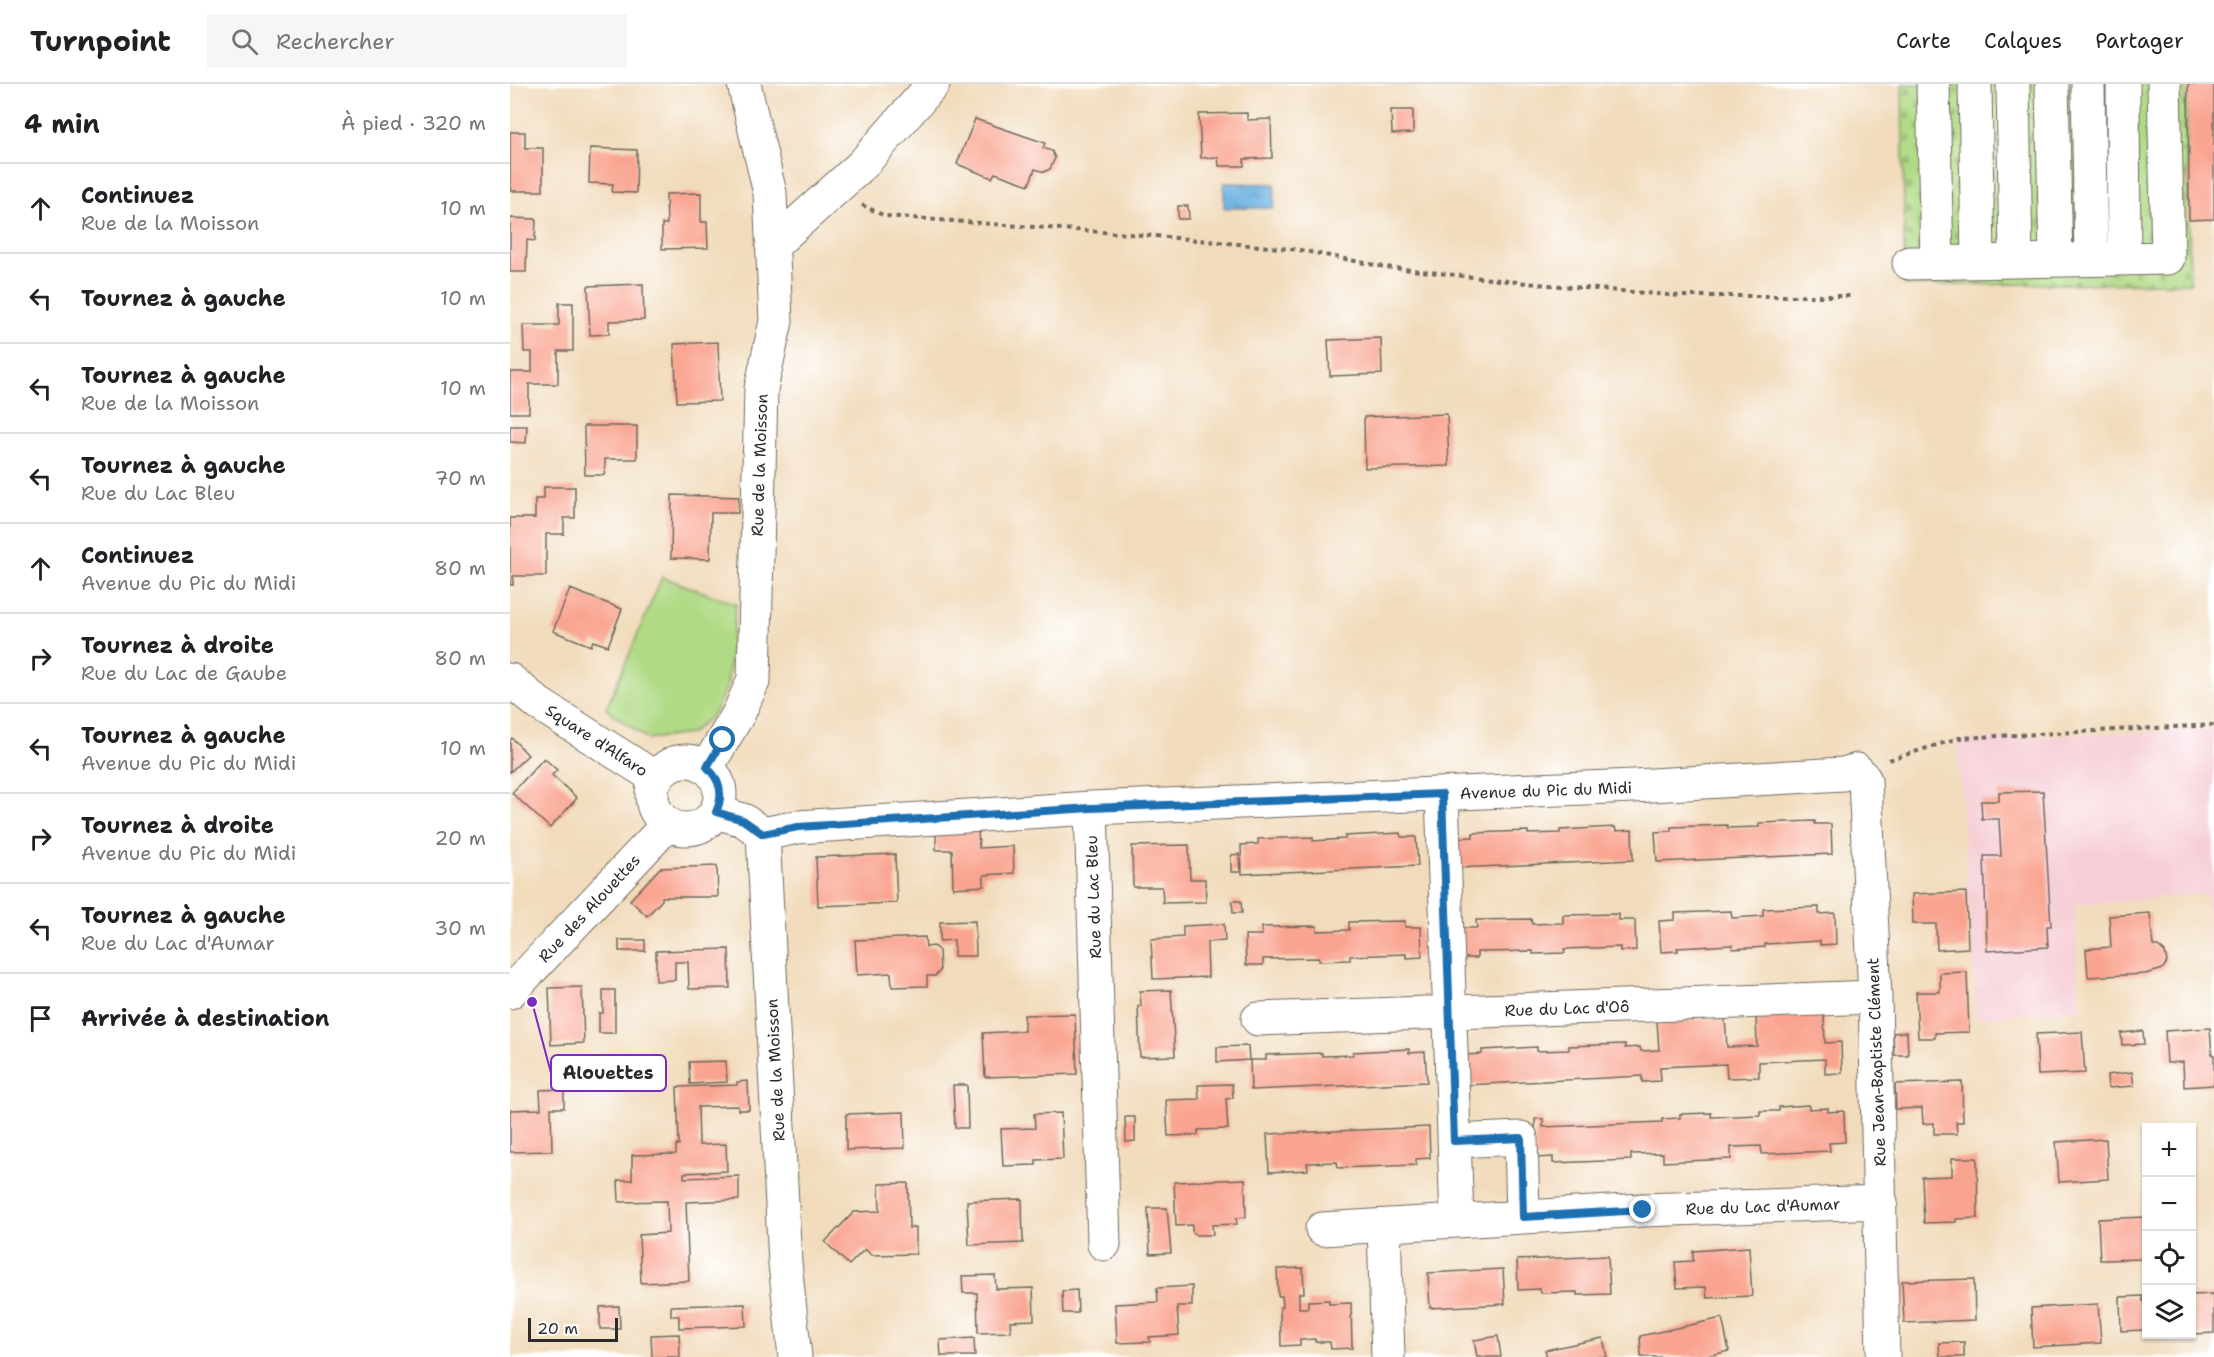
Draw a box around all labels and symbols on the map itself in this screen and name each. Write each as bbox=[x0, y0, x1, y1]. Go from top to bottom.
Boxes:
street label: Rue de la Moisson bbox=[747, 393, 772, 537]
street label: Square d'Alfaro bbox=[542, 700, 652, 781]
route start bbox=[709, 726, 735, 752]
street label: Avenue du Pic du Midi bbox=[1460, 777, 1632, 804]
street label: Rue du Lac Bleu bbox=[1081, 835, 1106, 959]
street label: Rue des Alouettes bbox=[534, 850, 645, 967]
street label: Rue Jean-Baptiste Clément bbox=[1862, 957, 1891, 1167]
street label: Rue du Lac d'Oô bbox=[1504, 996, 1630, 1021]
street label: Rue de la Moisson bbox=[761, 998, 790, 1142]
callout: Alouettes bbox=[551, 1055, 666, 1091]
text: Alouettes bbox=[563, 1061, 653, 1085]
street label: Rue du Lac d'Aumar bbox=[1685, 1193, 1841, 1220]
route end bbox=[1629, 1196, 1655, 1222]
scale bar bbox=[528, 1315, 618, 1342]

